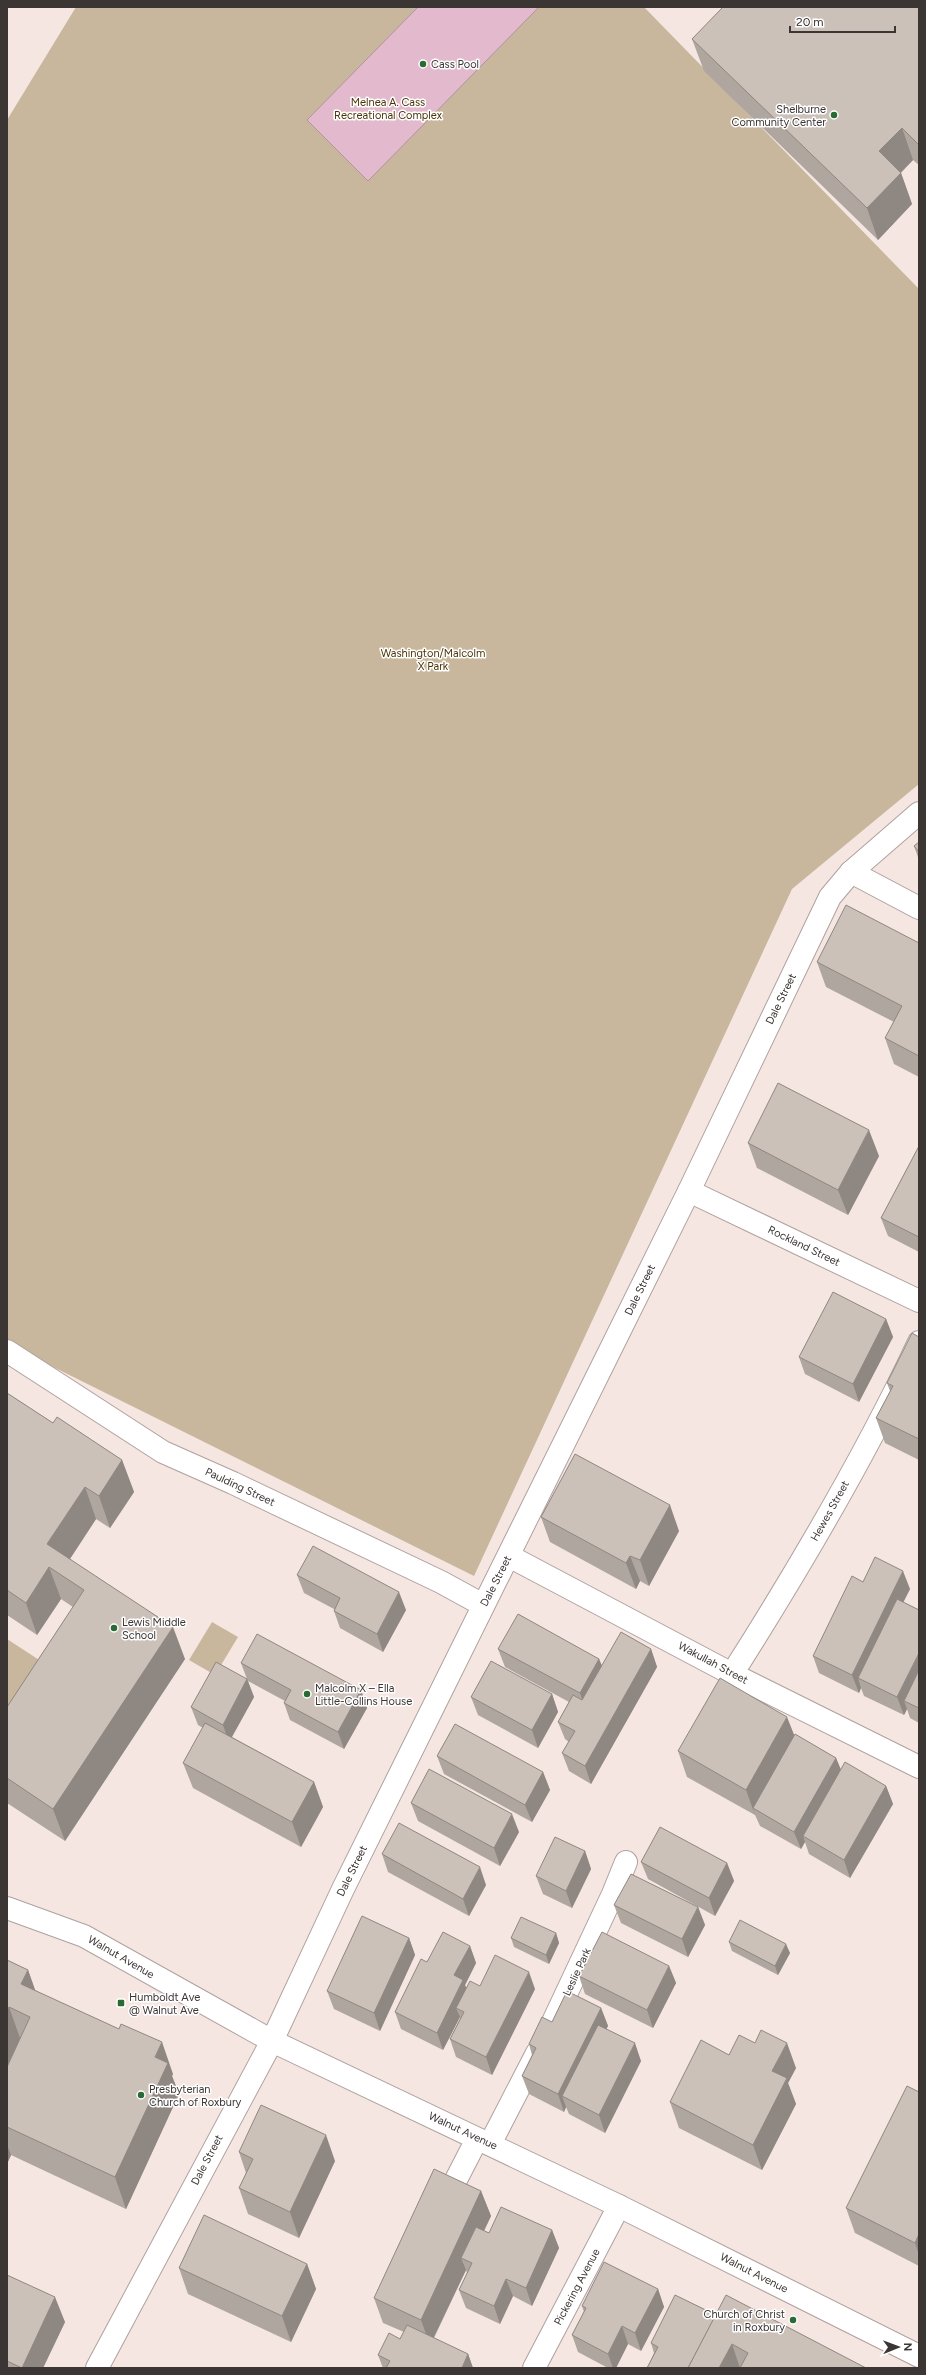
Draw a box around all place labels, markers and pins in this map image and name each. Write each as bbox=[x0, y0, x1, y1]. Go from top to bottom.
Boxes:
place label: Cass Pool bbox=[431, 58, 479, 71]
marker: Cass Pool bbox=[418, 59, 428, 69]
place label: Shelburne Community Center bbox=[732, 103, 826, 129]
marker: Shelburne Community Center bbox=[829, 110, 839, 120]
place label: Lewis Middle School bbox=[122, 1616, 186, 1642]
marker: Lewis Middle School bbox=[109, 1623, 119, 1633]
place label: Malcolm X – Ella Little-Collins House bbox=[315, 1682, 412, 1708]
marker: Malcolm X – Ella Little-Collins House bbox=[302, 1689, 312, 1699]
place label: Humboldt Ave @ Walnut Ave bbox=[129, 1991, 200, 2017]
marker: Humboldt Ave @ Walnut Ave bbox=[116, 1998, 126, 2008]
place label: Presbyterian Church of Roxbury bbox=[149, 2083, 242, 2109]
marker: Presbyterian Church of Roxbury bbox=[136, 2090, 146, 2100]
place label: Church of Christ in Roxbury bbox=[703, 2308, 785, 2334]
marker: Church of Christ in Roxbury bbox=[788, 2315, 798, 2325]

